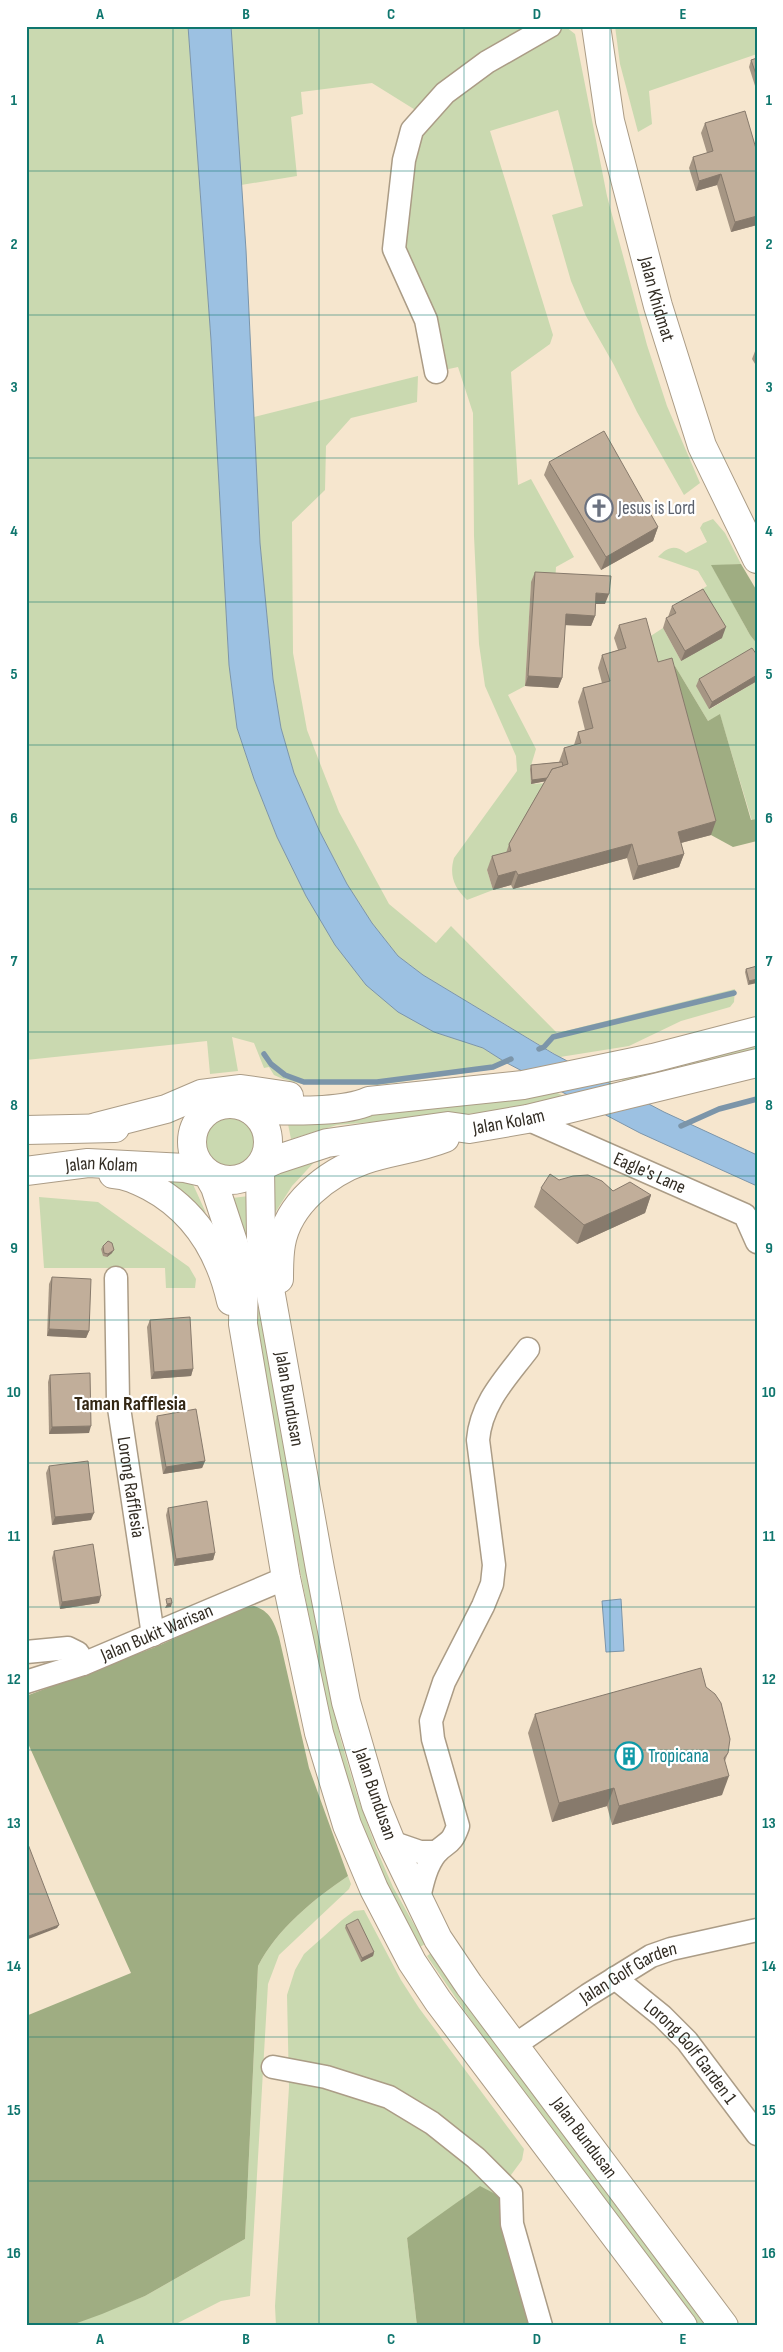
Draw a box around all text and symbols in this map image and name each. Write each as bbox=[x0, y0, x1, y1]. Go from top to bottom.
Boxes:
text: A bbox=[95, 5, 104, 24]
text: B bbox=[242, 5, 250, 24]
text: C bbox=[387, 5, 395, 24]
text: D bbox=[533, 5, 541, 24]
text: E bbox=[680, 5, 687, 24]
text: 1 bbox=[11, 91, 18, 110]
text: 1 bbox=[766, 91, 773, 110]
text: 2 bbox=[10, 235, 18, 254]
text: 2 bbox=[765, 235, 773, 254]
street label: Jalan Khidmat bbox=[634, 253, 680, 344]
text: 3 bbox=[10, 378, 18, 397]
text: 3 bbox=[765, 378, 773, 397]
church icon: Jesus is Lord bbox=[584, 493, 614, 523]
place label: Jesus is Lord bbox=[617, 497, 695, 520]
text: 4 bbox=[10, 522, 18, 541]
text: 4 bbox=[765, 522, 773, 541]
text: 5 bbox=[10, 665, 18, 684]
text: 5 bbox=[765, 665, 773, 684]
text: 6 bbox=[10, 809, 18, 828]
text: 6 bbox=[765, 809, 773, 828]
text: 7 bbox=[11, 952, 18, 971]
text: 7 bbox=[766, 952, 773, 971]
text: 8 bbox=[10, 1096, 18, 1115]
text: 8 bbox=[765, 1096, 773, 1115]
street label: Jalan Kolam bbox=[470, 1104, 547, 1140]
street label: Eagle's Lane bbox=[610, 1147, 689, 1199]
street label: Jalan Kolam bbox=[63, 1151, 138, 1177]
text: 9 bbox=[10, 1239, 18, 1258]
text: 9 bbox=[765, 1239, 773, 1258]
street label: Jalan Bundusan bbox=[269, 1349, 309, 1448]
text: 10 bbox=[7, 1383, 21, 1402]
text: 10 bbox=[762, 1383, 776, 1402]
district label: Taman Rafflesia bbox=[74, 1392, 186, 1416]
street label: Lorong Rafflesia bbox=[112, 1435, 150, 1539]
text: 11 bbox=[8, 1527, 21, 1546]
text: 11 bbox=[763, 1527, 776, 1546]
street label: Jalan Bukit Warisan bbox=[96, 1599, 216, 1667]
text: 12 bbox=[7, 1670, 21, 1689]
text: 12 bbox=[762, 1670, 776, 1689]
building icon: Tropicana bbox=[614, 1741, 644, 1771]
street label: Jalan Bundusan bbox=[348, 1744, 401, 1843]
place label: Tropicana bbox=[648, 1745, 709, 1768]
text: 13 bbox=[7, 1814, 21, 1833]
text: 13 bbox=[762, 1814, 776, 1833]
street label: Jalan Golf Garden bbox=[574, 1937, 679, 2009]
text: 14 bbox=[7, 1957, 21, 1976]
text: 14 bbox=[762, 1957, 776, 1976]
street label: Lorong Golf Garden 1 bbox=[639, 1994, 742, 2109]
street label: Jalan Bundusan bbox=[545, 2092, 622, 2183]
text: 15 bbox=[7, 2101, 21, 2120]
text: 15 bbox=[762, 2101, 776, 2120]
text: 16 bbox=[7, 2244, 21, 2263]
text: 16 bbox=[762, 2244, 776, 2263]
text: A bbox=[95, 2330, 104, 2349]
text: B bbox=[242, 2330, 250, 2349]
text: C bbox=[387, 2330, 395, 2349]
text: D bbox=[533, 2330, 541, 2349]
text: E bbox=[680, 2330, 687, 2349]

